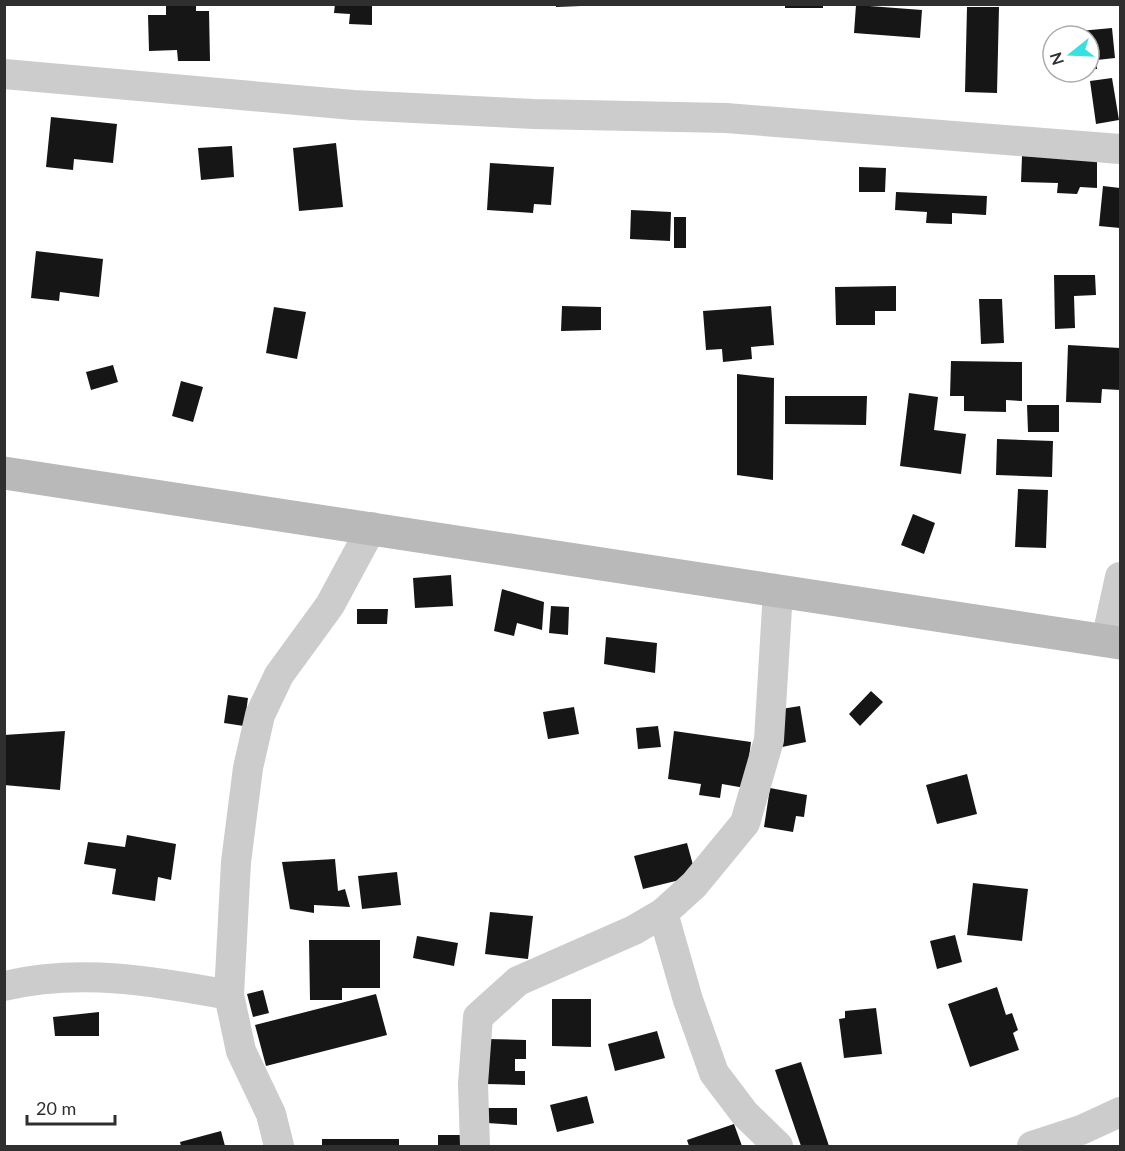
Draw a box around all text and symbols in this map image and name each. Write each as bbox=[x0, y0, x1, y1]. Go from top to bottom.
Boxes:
north arrow bbox=[1041, 24, 1101, 84]
text: N bbox=[1045, 50, 1067, 68]
scale bar bbox=[27, 1088, 116, 1126]
text: 20 m bbox=[36, 1097, 76, 1119]

